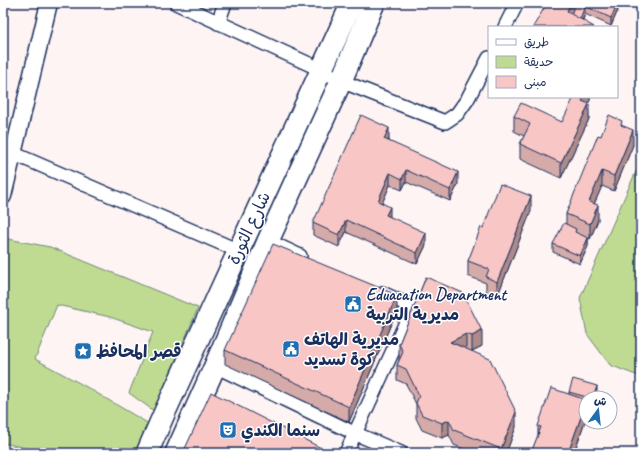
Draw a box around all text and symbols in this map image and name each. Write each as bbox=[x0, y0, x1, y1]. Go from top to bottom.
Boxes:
legend bbox=[488, 26, 618, 98]
text: طريق bbox=[524, 34, 549, 50]
text: حديقة bbox=[524, 54, 553, 70]
text: مبنى bbox=[524, 74, 547, 90]
street label: شارع الثورة bbox=[223, 188, 276, 268]
place label: Eduacation Department مديرية التربية bbox=[366, 284, 509, 325]
public building icon: Eduacation Department مديرية التربية bbox=[343, 294, 363, 314]
place label: مديرية الهاتف كوة تسديد bbox=[304, 329, 399, 371]
public building icon: مديرية الهاتف كوة تسديد bbox=[281, 339, 301, 359]
place icon: قصر المحافظ bbox=[73, 341, 93, 361]
place label: قصر المحافظ bbox=[96, 341, 181, 362]
north arrow bbox=[578, 390, 618, 430]
text: ش bbox=[593, 392, 608, 409]
theatre icon: سنما الكندي bbox=[218, 420, 238, 440]
place label: سنما الكندي bbox=[241, 420, 320, 443]

